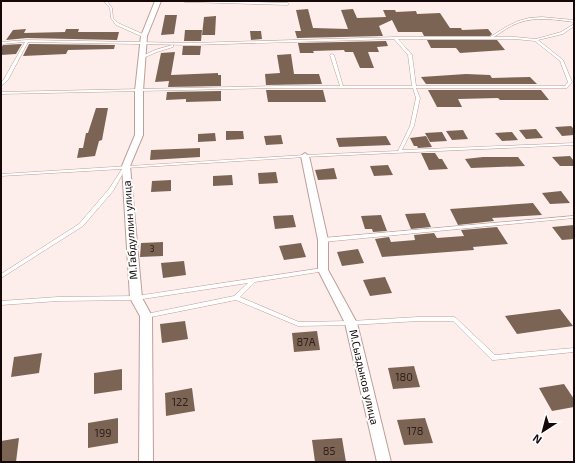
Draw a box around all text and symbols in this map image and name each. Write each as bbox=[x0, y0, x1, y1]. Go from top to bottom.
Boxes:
street label: М.Габдуллин улица bbox=[120, 180, 140, 280]
house number: 3 bbox=[149, 243, 155, 254]
street label: М.Сыздыков улица bbox=[346, 328, 382, 426]
house number: 87А bbox=[296, 335, 316, 348]
house number: 180 bbox=[395, 370, 413, 383]
house number: 122 bbox=[172, 395, 188, 408]
north arrow bbox=[523, 411, 563, 451]
house number: 178 bbox=[407, 424, 423, 437]
house number: 199 bbox=[95, 426, 111, 439]
text: N bbox=[530, 432, 544, 447]
house number: 85 bbox=[323, 444, 335, 457]

